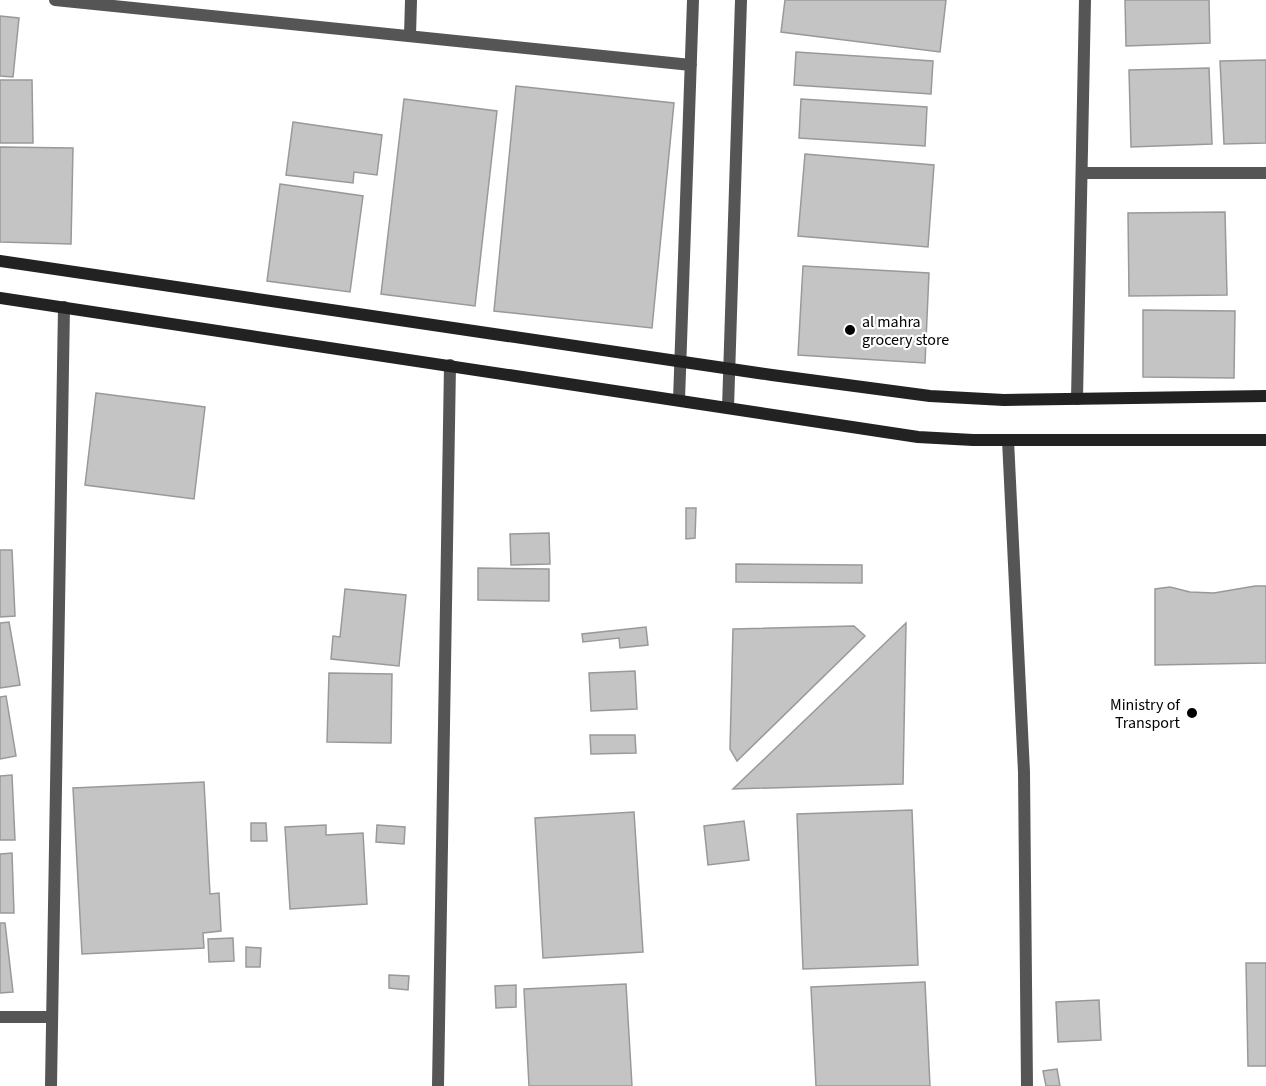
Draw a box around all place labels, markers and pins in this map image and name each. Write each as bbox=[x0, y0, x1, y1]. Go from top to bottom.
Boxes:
place label: al mahra grocery store bbox=[862, 311, 949, 351]
marker: al mahra grocery store bbox=[843, 323, 857, 337]
place label: Ministry of Transport bbox=[1110, 694, 1181, 734]
marker: Ministry of Transport bbox=[1185, 706, 1199, 720]

